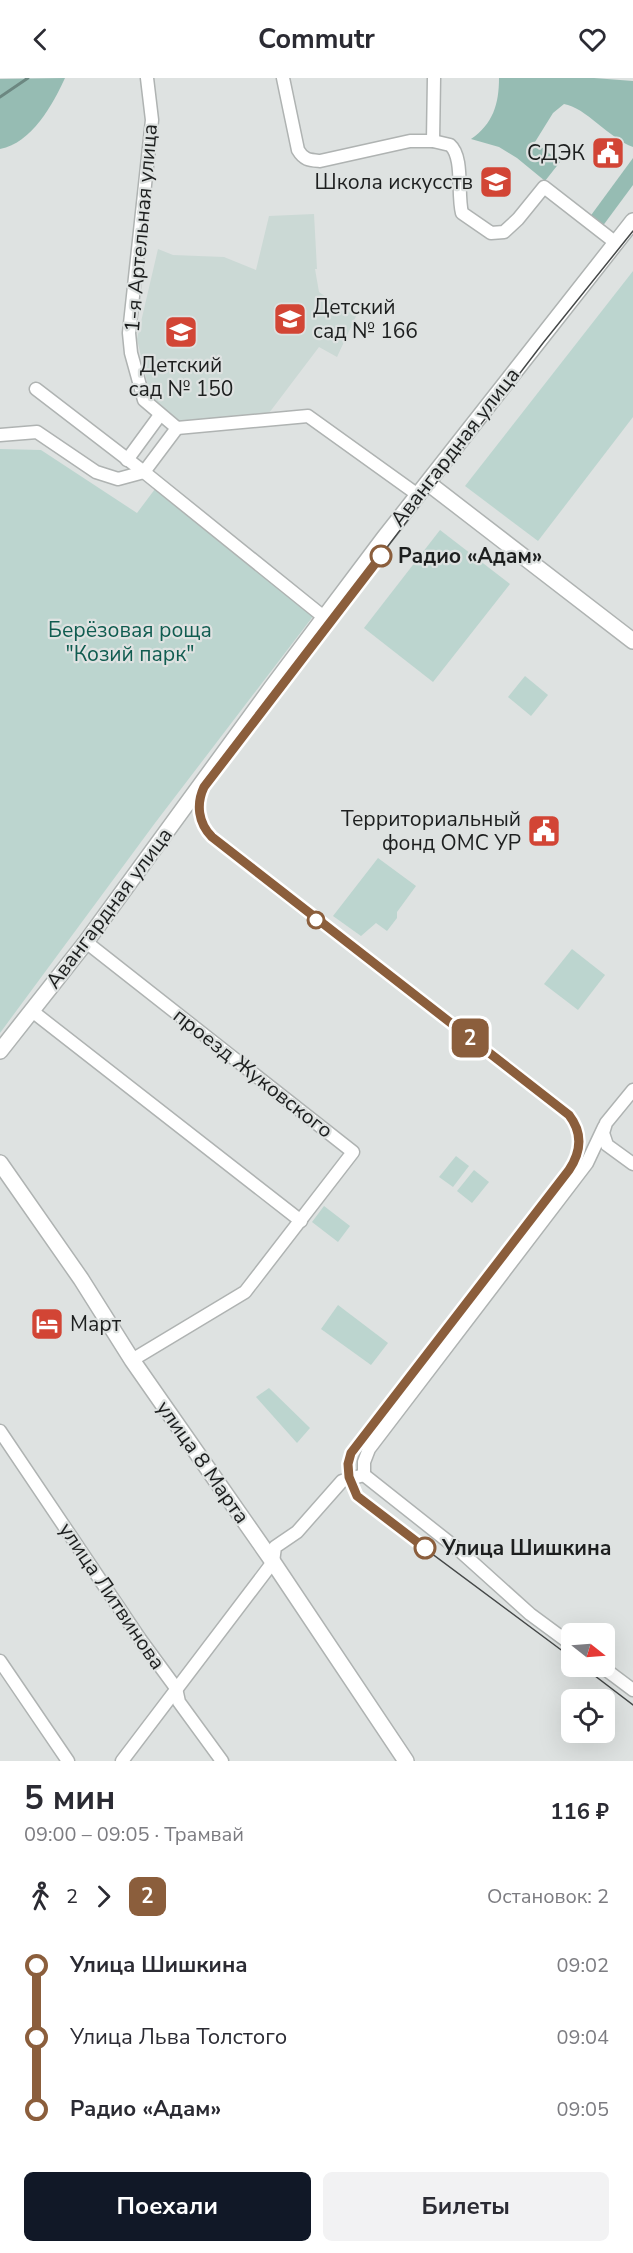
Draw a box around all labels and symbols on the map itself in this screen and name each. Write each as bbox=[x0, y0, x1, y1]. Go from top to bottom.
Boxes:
street label: 1-я Артельная улица bbox=[118, 123, 164, 333]
public building icon: СДЭК bbox=[590, 135, 626, 171]
place label: СДЭК bbox=[527, 139, 586, 167]
school or university icon: Школа искусств bbox=[478, 164, 514, 200]
place label: Школа искусств bbox=[315, 168, 473, 196]
place label: Детский сад № 166 bbox=[313, 293, 418, 345]
school or university icon: Детский сад № 166 bbox=[272, 301, 308, 337]
school or university icon: Детский сад № 150 bbox=[163, 314, 199, 350]
place label: Детский сад № 150 bbox=[129, 351, 233, 403]
street label: Авангардная улица bbox=[384, 362, 526, 532]
place label: Радио «Адам» bbox=[398, 542, 542, 570]
marker: Радио «Адам» bbox=[370, 545, 392, 567]
park label: Берёзовая роща "Козий парк" bbox=[48, 616, 212, 668]
place label: Территориальный фонд ОМС УР bbox=[341, 805, 521, 857]
public building icon: Территориальный фонд ОМС УР bbox=[526, 813, 562, 849]
street label: Авангардная улица bbox=[39, 822, 179, 994]
unlabelled marker bbox=[307, 911, 325, 929]
street label: проезд Жуковского bbox=[167, 1002, 339, 1144]
line badge: 2 bbox=[450, 1018, 490, 1058]
hotel icon: Март bbox=[29, 1306, 65, 1342]
place label: Март bbox=[70, 1310, 122, 1338]
street label: улица 8 Марта bbox=[150, 1395, 256, 1529]
street label: улица Литвинова bbox=[52, 1517, 172, 1675]
place label: Улица Шишкина bbox=[441, 1534, 612, 1562]
marker: Улица Шишкина bbox=[414, 1537, 436, 1559]
north arrow bbox=[561, 1623, 615, 1677]

